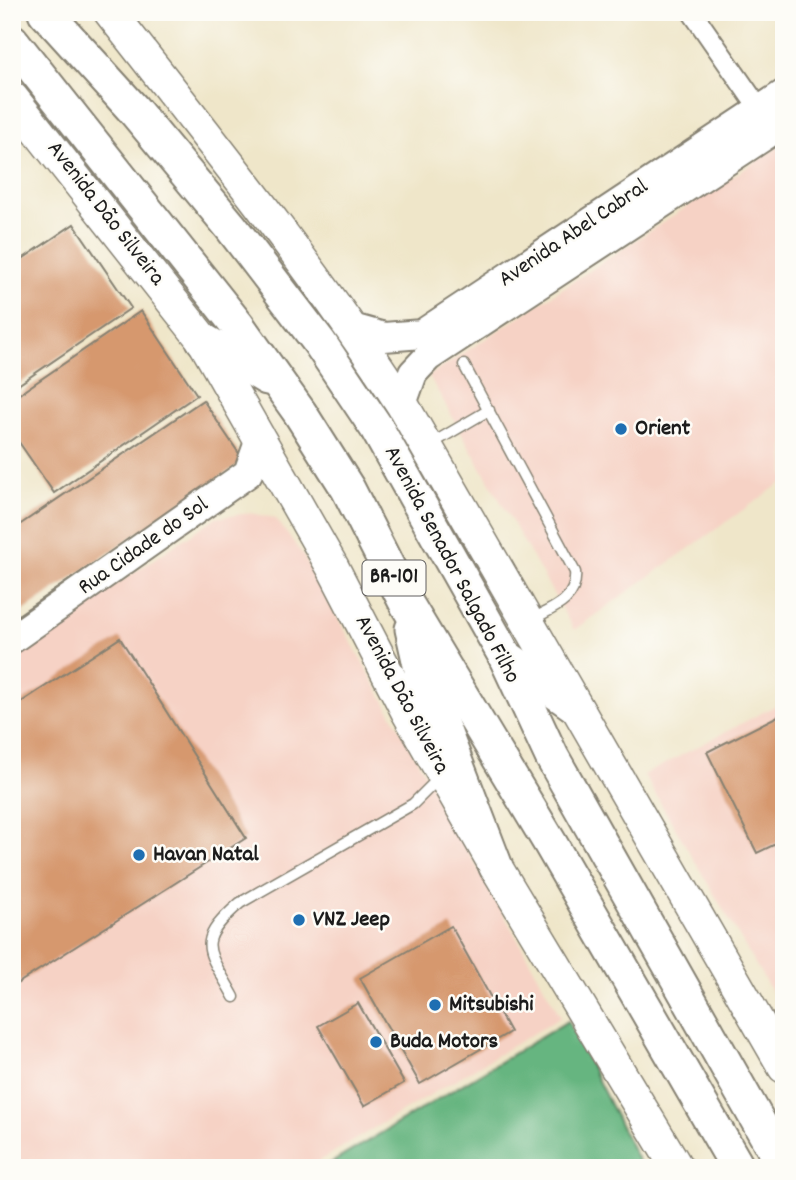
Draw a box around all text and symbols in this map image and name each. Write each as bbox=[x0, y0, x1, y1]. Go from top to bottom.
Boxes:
street label: Avenida Dão Silveira bbox=[38, 135, 173, 294]
street label: Avenida Abel Cabral bbox=[493, 171, 656, 296]
place label: Orient bbox=[635, 413, 691, 446]
marker: Orient bbox=[613, 421, 629, 437]
street label: Avenida Senador Salgado Filho bbox=[374, 440, 528, 690]
street label: Rua Cidade do Sol bbox=[72, 489, 216, 604]
road number: BR-101 bbox=[362, 560, 426, 596]
street label: Avenida Dão Silveira bbox=[345, 610, 457, 781]
place label: Havan Natal bbox=[153, 839, 259, 872]
marker: Havan Natal bbox=[131, 847, 147, 863]
place label: VNZ Jeep bbox=[313, 904, 390, 937]
marker: VNZ Jeep bbox=[291, 912, 307, 928]
place label: Mitsubishi bbox=[449, 989, 534, 1022]
marker: Mitsubishi bbox=[427, 997, 443, 1013]
place label: Buda Motors bbox=[390, 1026, 499, 1059]
marker: Buda Motors bbox=[368, 1034, 384, 1050]

